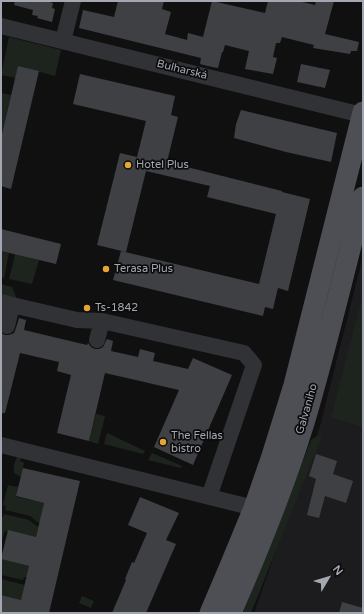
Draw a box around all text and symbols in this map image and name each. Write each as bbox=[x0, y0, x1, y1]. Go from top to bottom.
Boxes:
street label: Bulharská bbox=[155, 57, 209, 83]
place label: Hotel Plus bbox=[136, 158, 189, 172]
marker: Hotel Plus bbox=[123, 160, 133, 170]
place label: Terasa Plus bbox=[114, 262, 173, 276]
marker: Terasa Plus bbox=[101, 264, 111, 274]
place label: Ts-1842 bbox=[95, 301, 138, 315]
marker: Ts-1842 bbox=[82, 303, 92, 313]
street label: Galvaniho bbox=[293, 382, 321, 436]
place label: The Fellas bistro bbox=[171, 429, 223, 455]
marker: The Fellas bistro bbox=[158, 437, 168, 447]
north arrow bbox=[308, 558, 348, 598]
text: N bbox=[330, 563, 346, 578]

